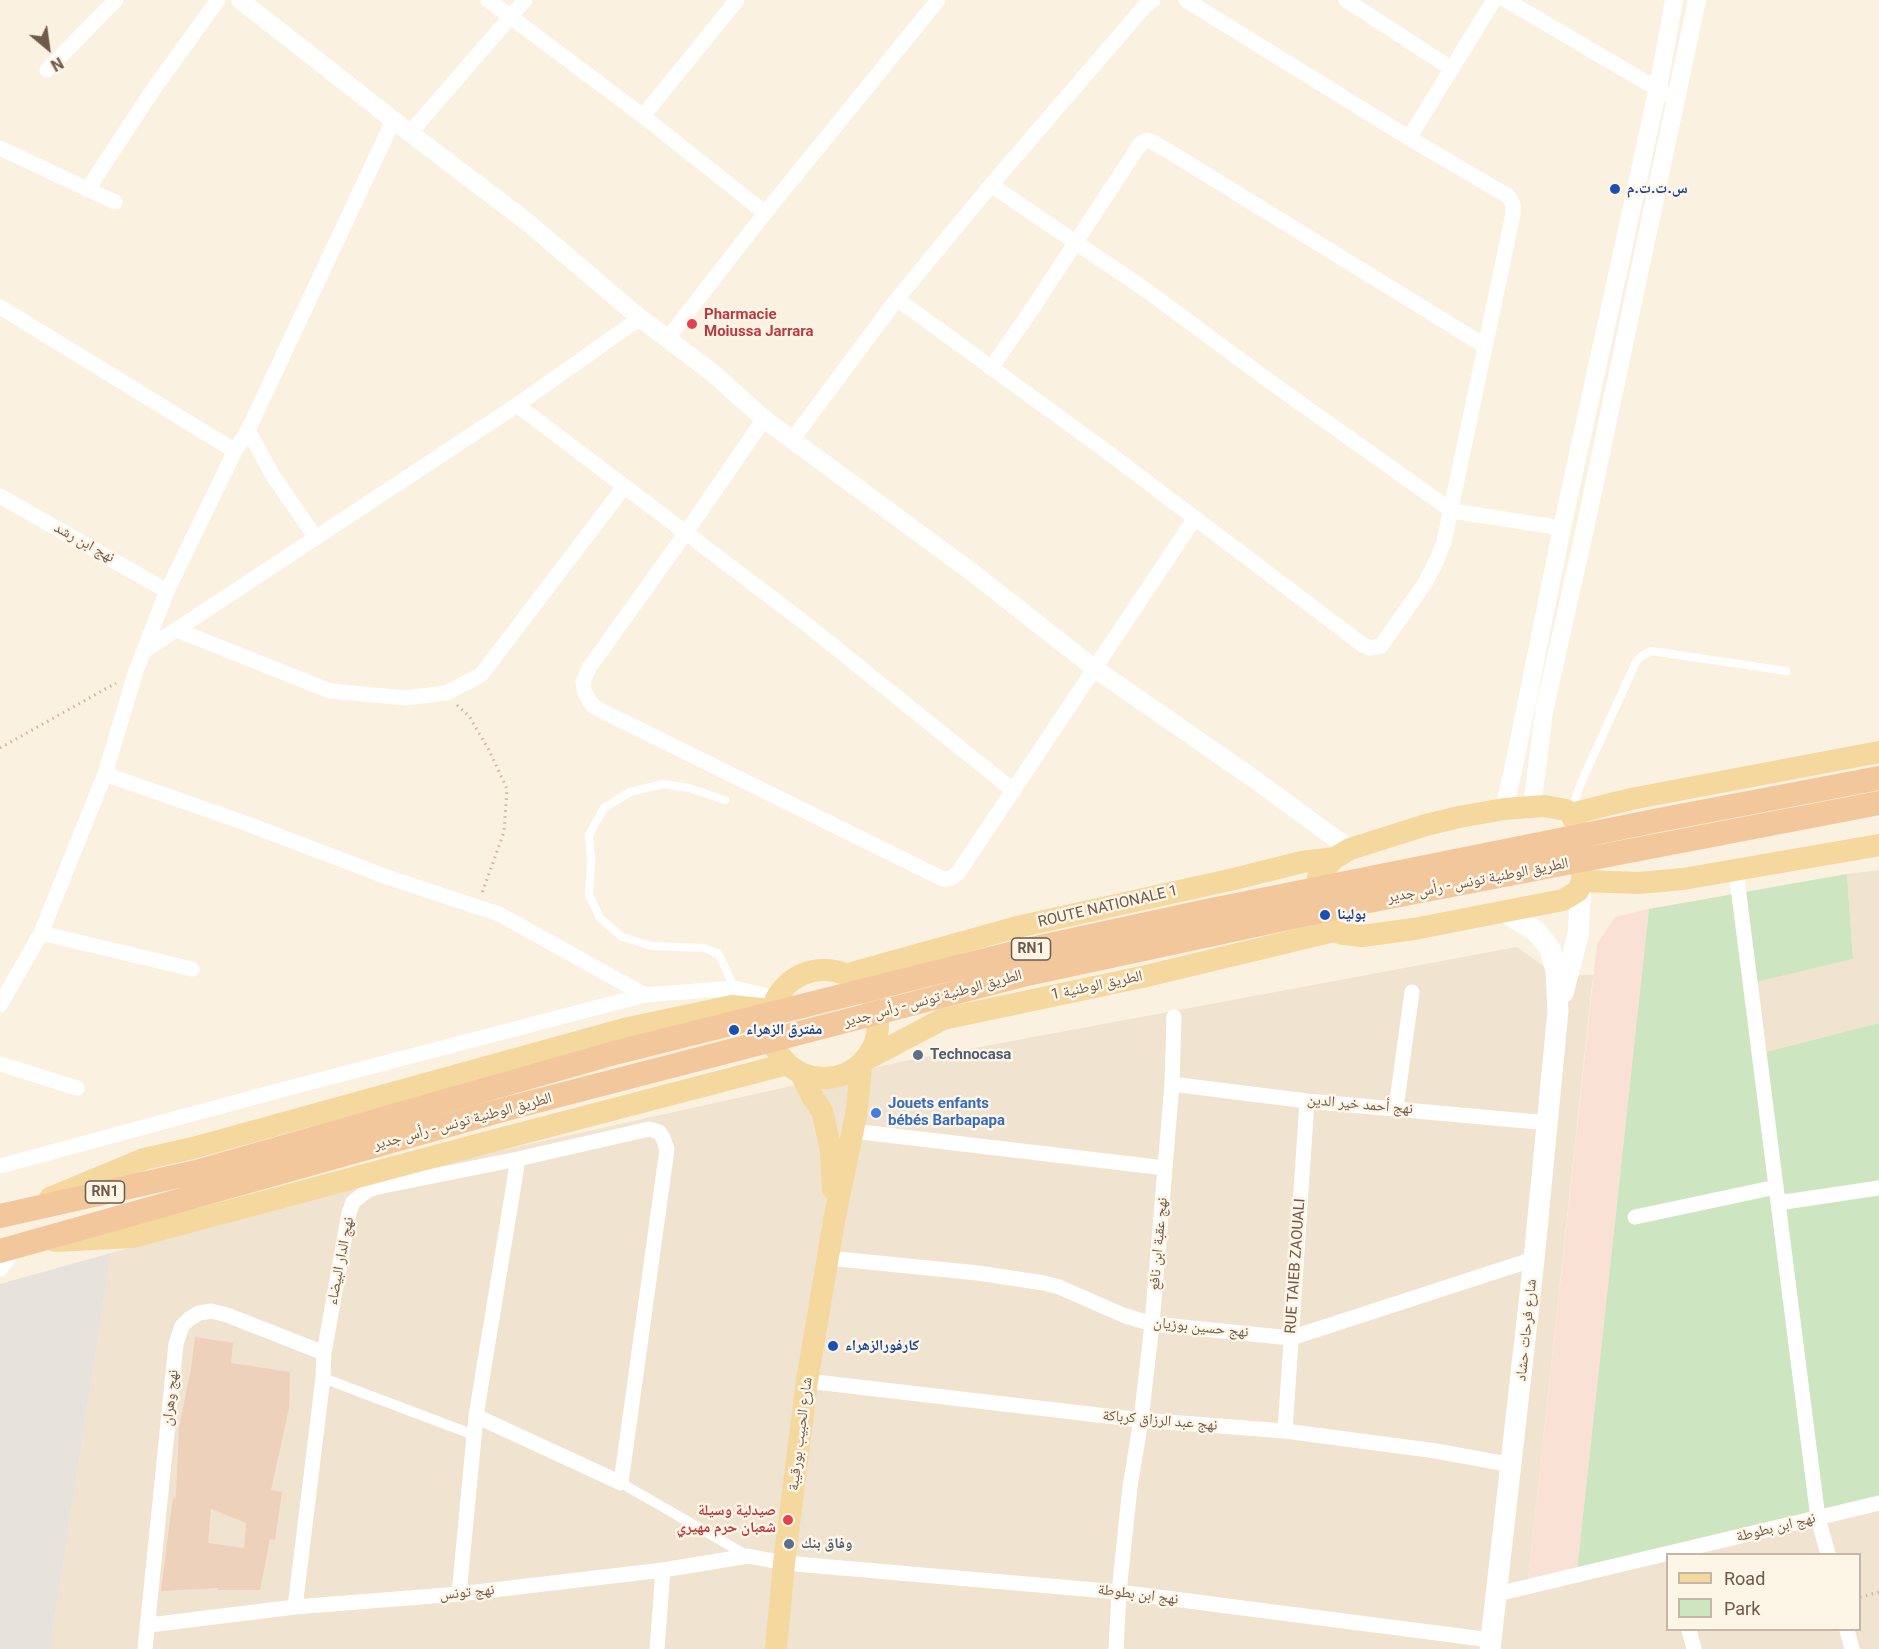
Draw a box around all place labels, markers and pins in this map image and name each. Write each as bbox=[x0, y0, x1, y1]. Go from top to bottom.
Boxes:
place label: س.ت.ت.م bbox=[1627, 180, 1688, 198]
marker: س.ت.ت.م bbox=[1608, 182, 1622, 196]
place label: Pharmacie Moiussa Jarrara bbox=[704, 306, 814, 341]
marker: Pharmacie Moiussa Jarrara bbox=[685, 317, 699, 331]
place label: بولينا bbox=[1337, 906, 1366, 924]
marker: بولينا bbox=[1318, 908, 1332, 922]
place label: مفترق الزهراء bbox=[746, 1021, 822, 1039]
marker: مفترق الزهراء bbox=[727, 1023, 741, 1037]
place label: Technocasa bbox=[930, 1046, 1011, 1064]
marker: Technocasa bbox=[911, 1048, 925, 1062]
place label: Jouets enfants bébés Barbapapa bbox=[888, 1095, 1005, 1130]
marker: Jouets enfants bébés Barbapapa bbox=[869, 1106, 883, 1120]
place label: كارفورالزهراء bbox=[845, 1337, 919, 1355]
marker: كارفورالزهراء bbox=[826, 1339, 840, 1353]
place label: صيدلية وسيلة شعبان حرم مهيري bbox=[676, 1502, 776, 1537]
marker: صيدلية وسيلة شعبان حرم مهيري bbox=[781, 1513, 795, 1527]
place label: وفاق بنك bbox=[801, 1535, 852, 1553]
marker: وفاق بنك bbox=[782, 1537, 796, 1551]

